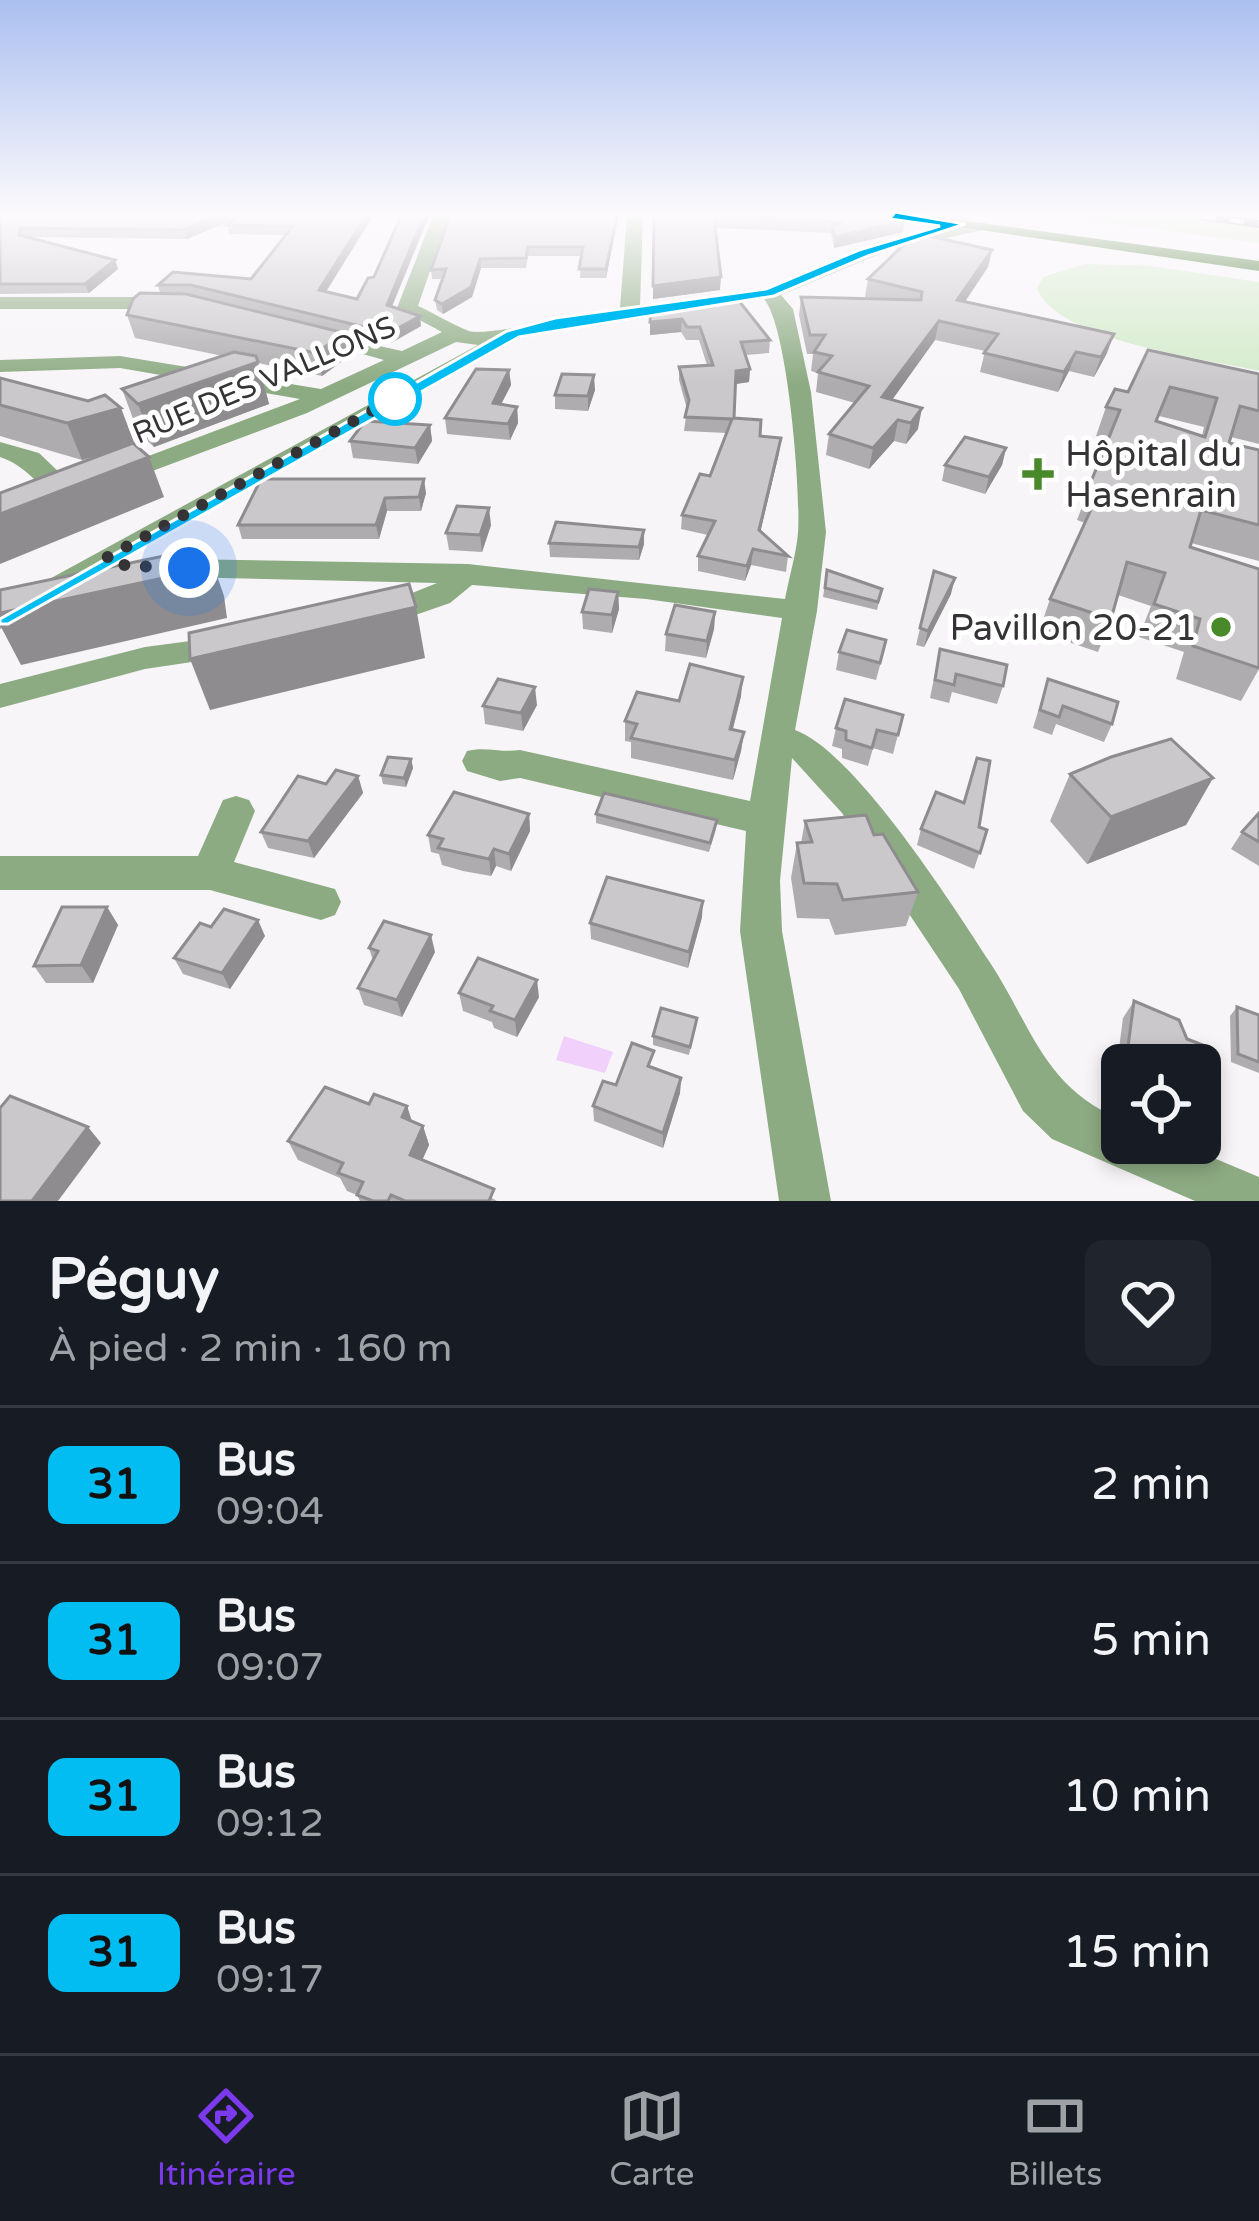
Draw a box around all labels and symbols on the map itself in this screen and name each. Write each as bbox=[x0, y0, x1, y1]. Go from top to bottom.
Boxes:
street label: RUE DES VALLONS bbox=[127, 308, 401, 453]
unlabelled marker bbox=[370, 374, 420, 424]
place label: Hôpital du Hasenrain bbox=[1065, 433, 1242, 517]
marker: Hôpital du Hasenrain bbox=[1022, 458, 1054, 490]
your location bbox=[159, 538, 219, 598]
place label: Pavillon 20-21 bbox=[950, 607, 1197, 650]
marker: Pavillon 20-21 bbox=[1208, 614, 1234, 640]

